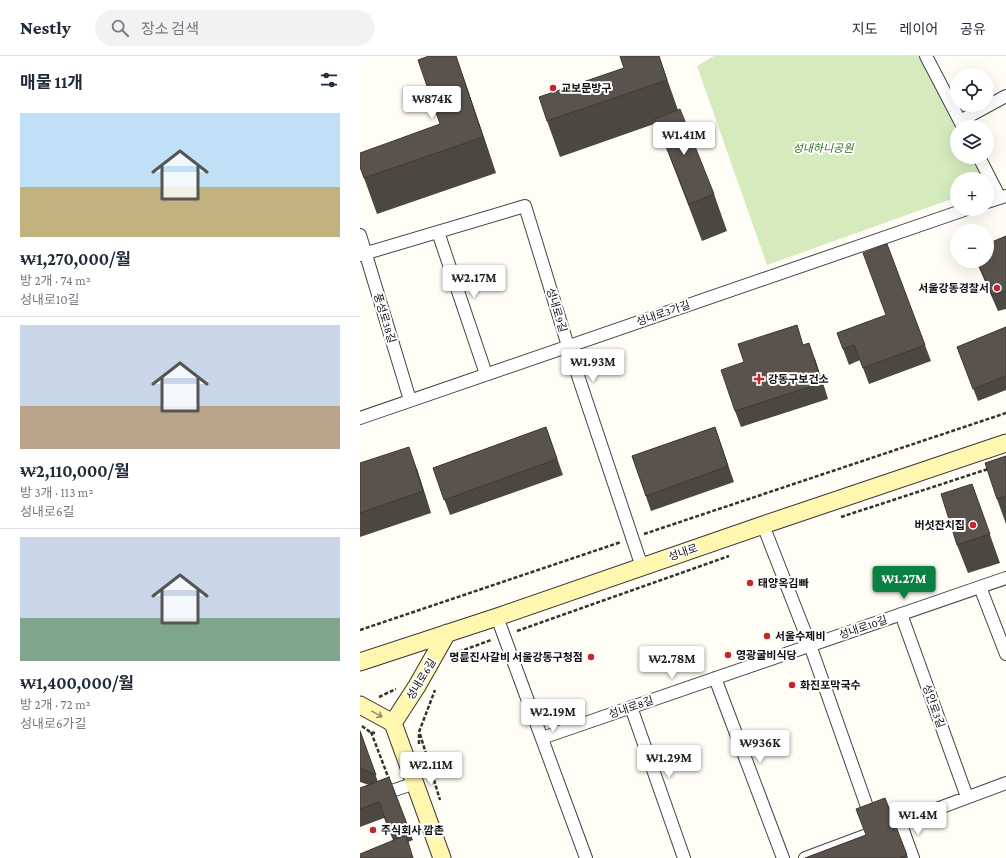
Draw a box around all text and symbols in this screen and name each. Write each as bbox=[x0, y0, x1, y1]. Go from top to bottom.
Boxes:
search box bbox=[95, 10, 375, 46]
text: Nestly bbox=[20, 17, 71, 38]
icon: search bbox=[109, 17, 131, 39]
text: 장소 검색 bbox=[141, 21, 199, 37]
text: 지도 bbox=[852, 21, 878, 37]
text: 레이어 bbox=[900, 21, 938, 37]
text: 공유 bbox=[960, 21, 986, 37]
map controls bbox=[950, 68, 994, 268]
button: locate bbox=[950, 68, 994, 112]
icon: filters bbox=[318, 69, 340, 91]
text: 매물 11개 bbox=[20, 73, 83, 92]
place label: 교보문방구 bbox=[561, 82, 612, 94]
marker: 교보문방구 bbox=[548, 83, 558, 93]
pin: ₩874K bbox=[404, 86, 460, 120]
text: ₩874K bbox=[412, 91, 452, 106]
button: layers bbox=[950, 120, 994, 164]
pin: ₩1.41M bbox=[651, 122, 717, 156]
text: ₩1.41M bbox=[662, 127, 706, 142]
icon: home bbox=[144, 139, 216, 211]
park label: 성내하니공원 bbox=[793, 142, 854, 154]
button: + bbox=[950, 172, 994, 216]
button: − bbox=[950, 224, 994, 268]
text: ₩1,270,000/월 bbox=[20, 250, 131, 269]
pin: ₩2.17M bbox=[441, 265, 507, 299]
text: ₩2.17M bbox=[452, 270, 497, 285]
text: 방 2개 · 74 m² bbox=[20, 273, 91, 288]
place label: 서울강동경찰서 bbox=[918, 282, 989, 294]
marker: 서울강동경찰서 bbox=[992, 283, 1002, 293]
street label: 성내로9길 bbox=[545, 286, 569, 334]
text: 성내로10길 bbox=[20, 292, 80, 307]
street label: 풍성로38길 bbox=[372, 292, 398, 344]
street label: 성내로3가길 bbox=[635, 298, 691, 328]
pin: ₩1.93M bbox=[560, 349, 626, 383]
icon: home bbox=[144, 351, 216, 423]
text: ₩1.93M bbox=[570, 354, 616, 369]
marker: 강동구보건소 bbox=[753, 373, 765, 385]
place label: 강동구보건소 bbox=[768, 373, 829, 385]
text: ₩2,110,000/월 bbox=[20, 462, 130, 481]
text: 방 3개 · 113 m² bbox=[20, 485, 93, 500]
text: 성내로6길 bbox=[20, 504, 74, 519]
place label: 버섯잔치집 bbox=[914, 519, 965, 531]
marker: 버섯잔치집 bbox=[968, 520, 978, 530]
street label: 성내로 bbox=[667, 541, 699, 563]
icon: home bbox=[144, 563, 216, 635]
pin: ₩1.27M bbox=[871, 566, 937, 600]
text: ₩1.27M bbox=[882, 571, 926, 586]
place label: 태양옥김빠 bbox=[758, 577, 809, 589]
marker: 태양옥김빠 bbox=[745, 578, 755, 588]
street label: 성내로10길 bbox=[837, 613, 889, 641]
place label: 서울수제비 bbox=[775, 630, 826, 642]
marker: 서울수제비 bbox=[762, 631, 772, 641]
pin: ₩2.78M bbox=[639, 646, 705, 680]
place label: 영광굴비식당 bbox=[736, 649, 797, 661]
marker: 영광굴비식당 bbox=[723, 650, 733, 660]
place label: 명륜진사갈비 서울강동구청점 bbox=[449, 651, 583, 663]
text: ₩2.78M bbox=[648, 651, 696, 666]
marker: 명륜진사갈비 서울강동구청점 bbox=[586, 652, 596, 662]
street label: 성내로6길 bbox=[404, 656, 438, 702]
text: ₩1,400,000/월 bbox=[20, 674, 134, 693]
place label: 화진포막국수 bbox=[800, 679, 861, 691]
marker: 화진포막국수 bbox=[787, 680, 797, 690]
street label: 성안로3길 bbox=[921, 682, 947, 730]
street label: 성내로8길 bbox=[607, 694, 655, 720]
text: 방 2개 · 72 m² bbox=[20, 697, 91, 712]
pin: ₩2.19M bbox=[520, 699, 586, 733]
text: ₩2.19M bbox=[530, 704, 576, 719]
one-way arrow bbox=[370, 711, 382, 718]
text: 성내로6가길 bbox=[20, 716, 86, 731]
pin: ₩936K bbox=[732, 730, 788, 764]
text: ₩936K bbox=[740, 735, 780, 750]
pin: ₩1.29M bbox=[636, 745, 702, 779]
text: ₩1.29M bbox=[646, 750, 692, 765]
pin: ₩2.11M bbox=[398, 752, 464, 786]
text: ₩2.11M bbox=[409, 757, 453, 772]
pin: ₩1.4M bbox=[890, 802, 946, 836]
text: ₩1.4M bbox=[898, 807, 938, 822]
place label: 주식회사 깜촌 bbox=[381, 824, 444, 836]
marker: 주식회사 깜촌 bbox=[368, 825, 378, 835]

